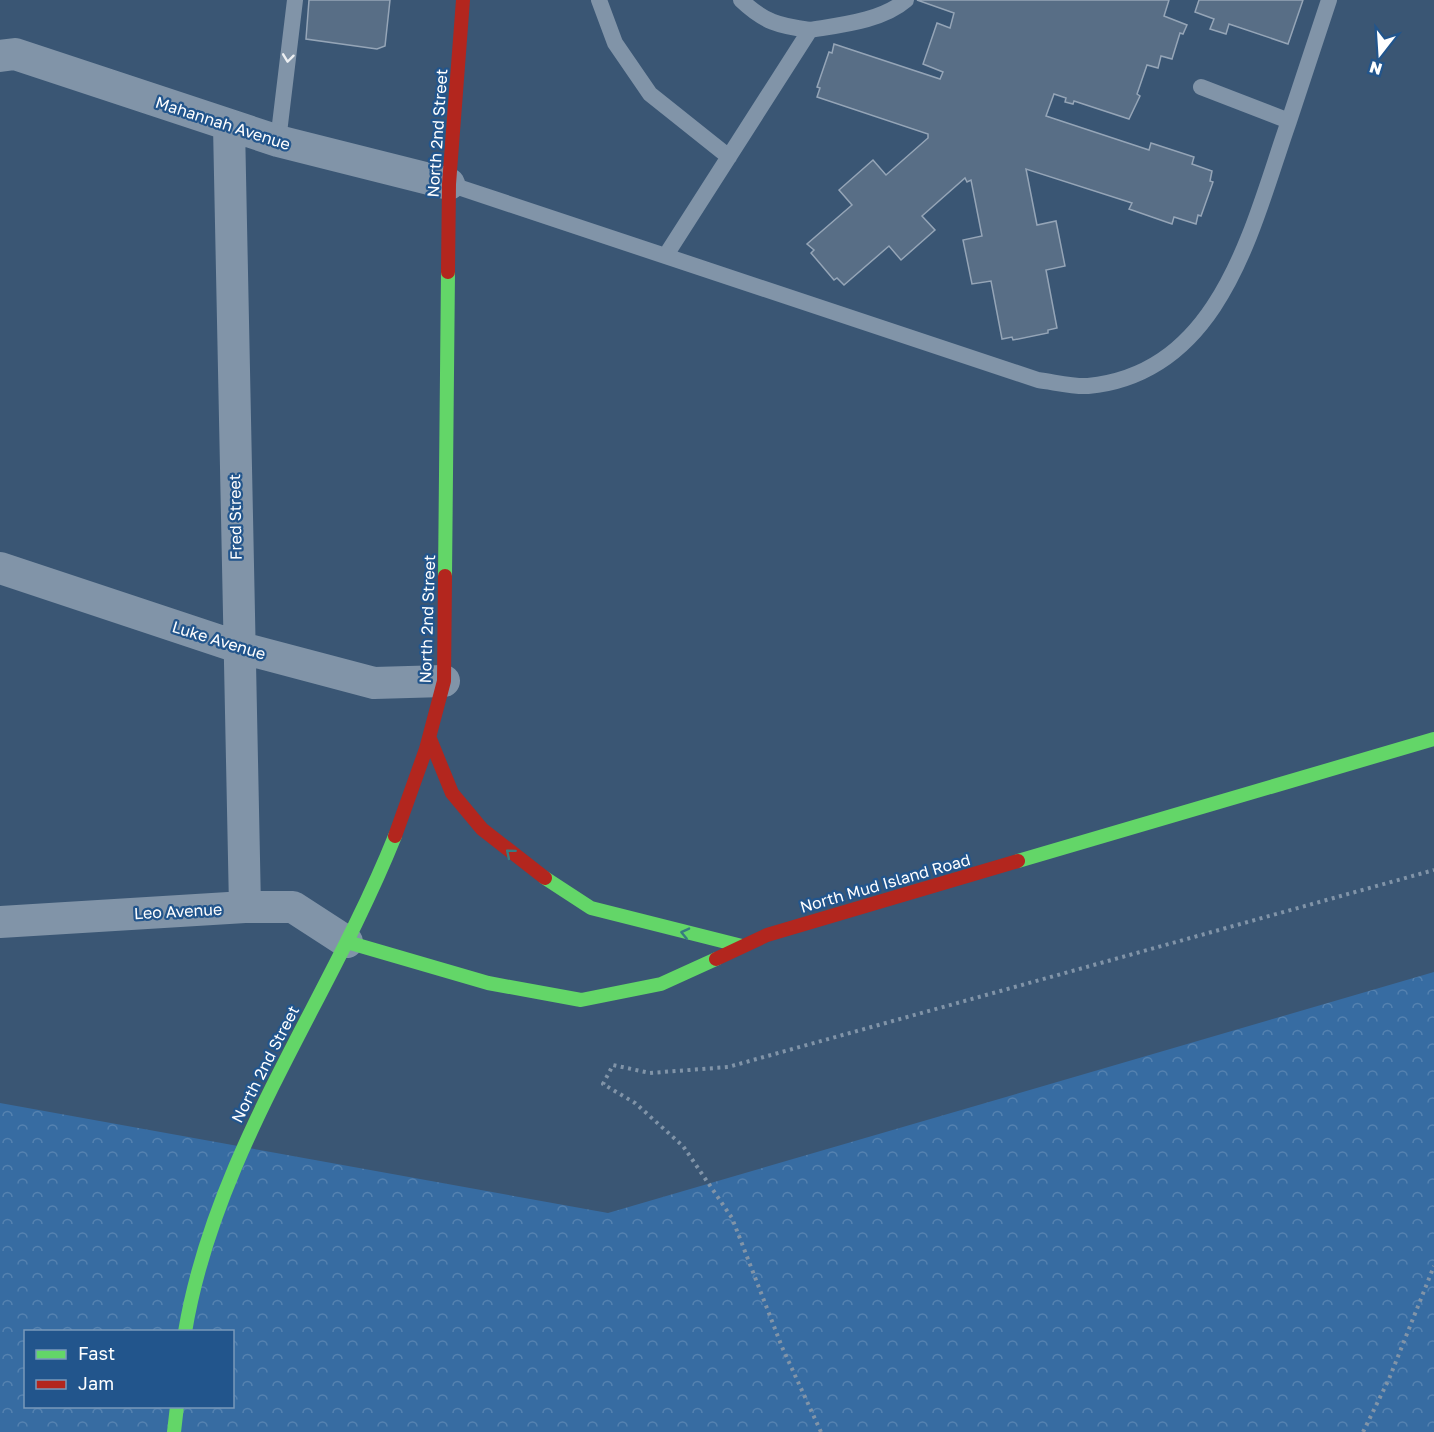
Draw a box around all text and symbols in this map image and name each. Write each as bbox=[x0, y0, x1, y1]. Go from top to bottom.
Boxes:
north arrow bbox=[1350, 24, 1410, 84]
one-way arrow bbox=[283, 53, 295, 63]
text: N bbox=[1367, 57, 1384, 80]
street label: North 2nd Street bbox=[423, 68, 451, 198]
street label: Mahannah Avenue bbox=[153, 92, 293, 154]
street label: Fred Street bbox=[224, 474, 246, 560]
street label: North 2nd Street bbox=[415, 554, 439, 684]
street label: Luke Avenue bbox=[170, 616, 268, 664]
one-way arrow bbox=[506, 849, 517, 860]
street label: North Mud Island Road bbox=[797, 849, 973, 917]
street label: Leo Avenue bbox=[133, 899, 223, 923]
one-way arrow bbox=[680, 928, 690, 941]
street label: North 2nd Street bbox=[227, 1002, 303, 1126]
legend bbox=[24, 1330, 234, 1408]
text: Fast bbox=[78, 1342, 115, 1364]
text: Jam bbox=[78, 1372, 114, 1394]

